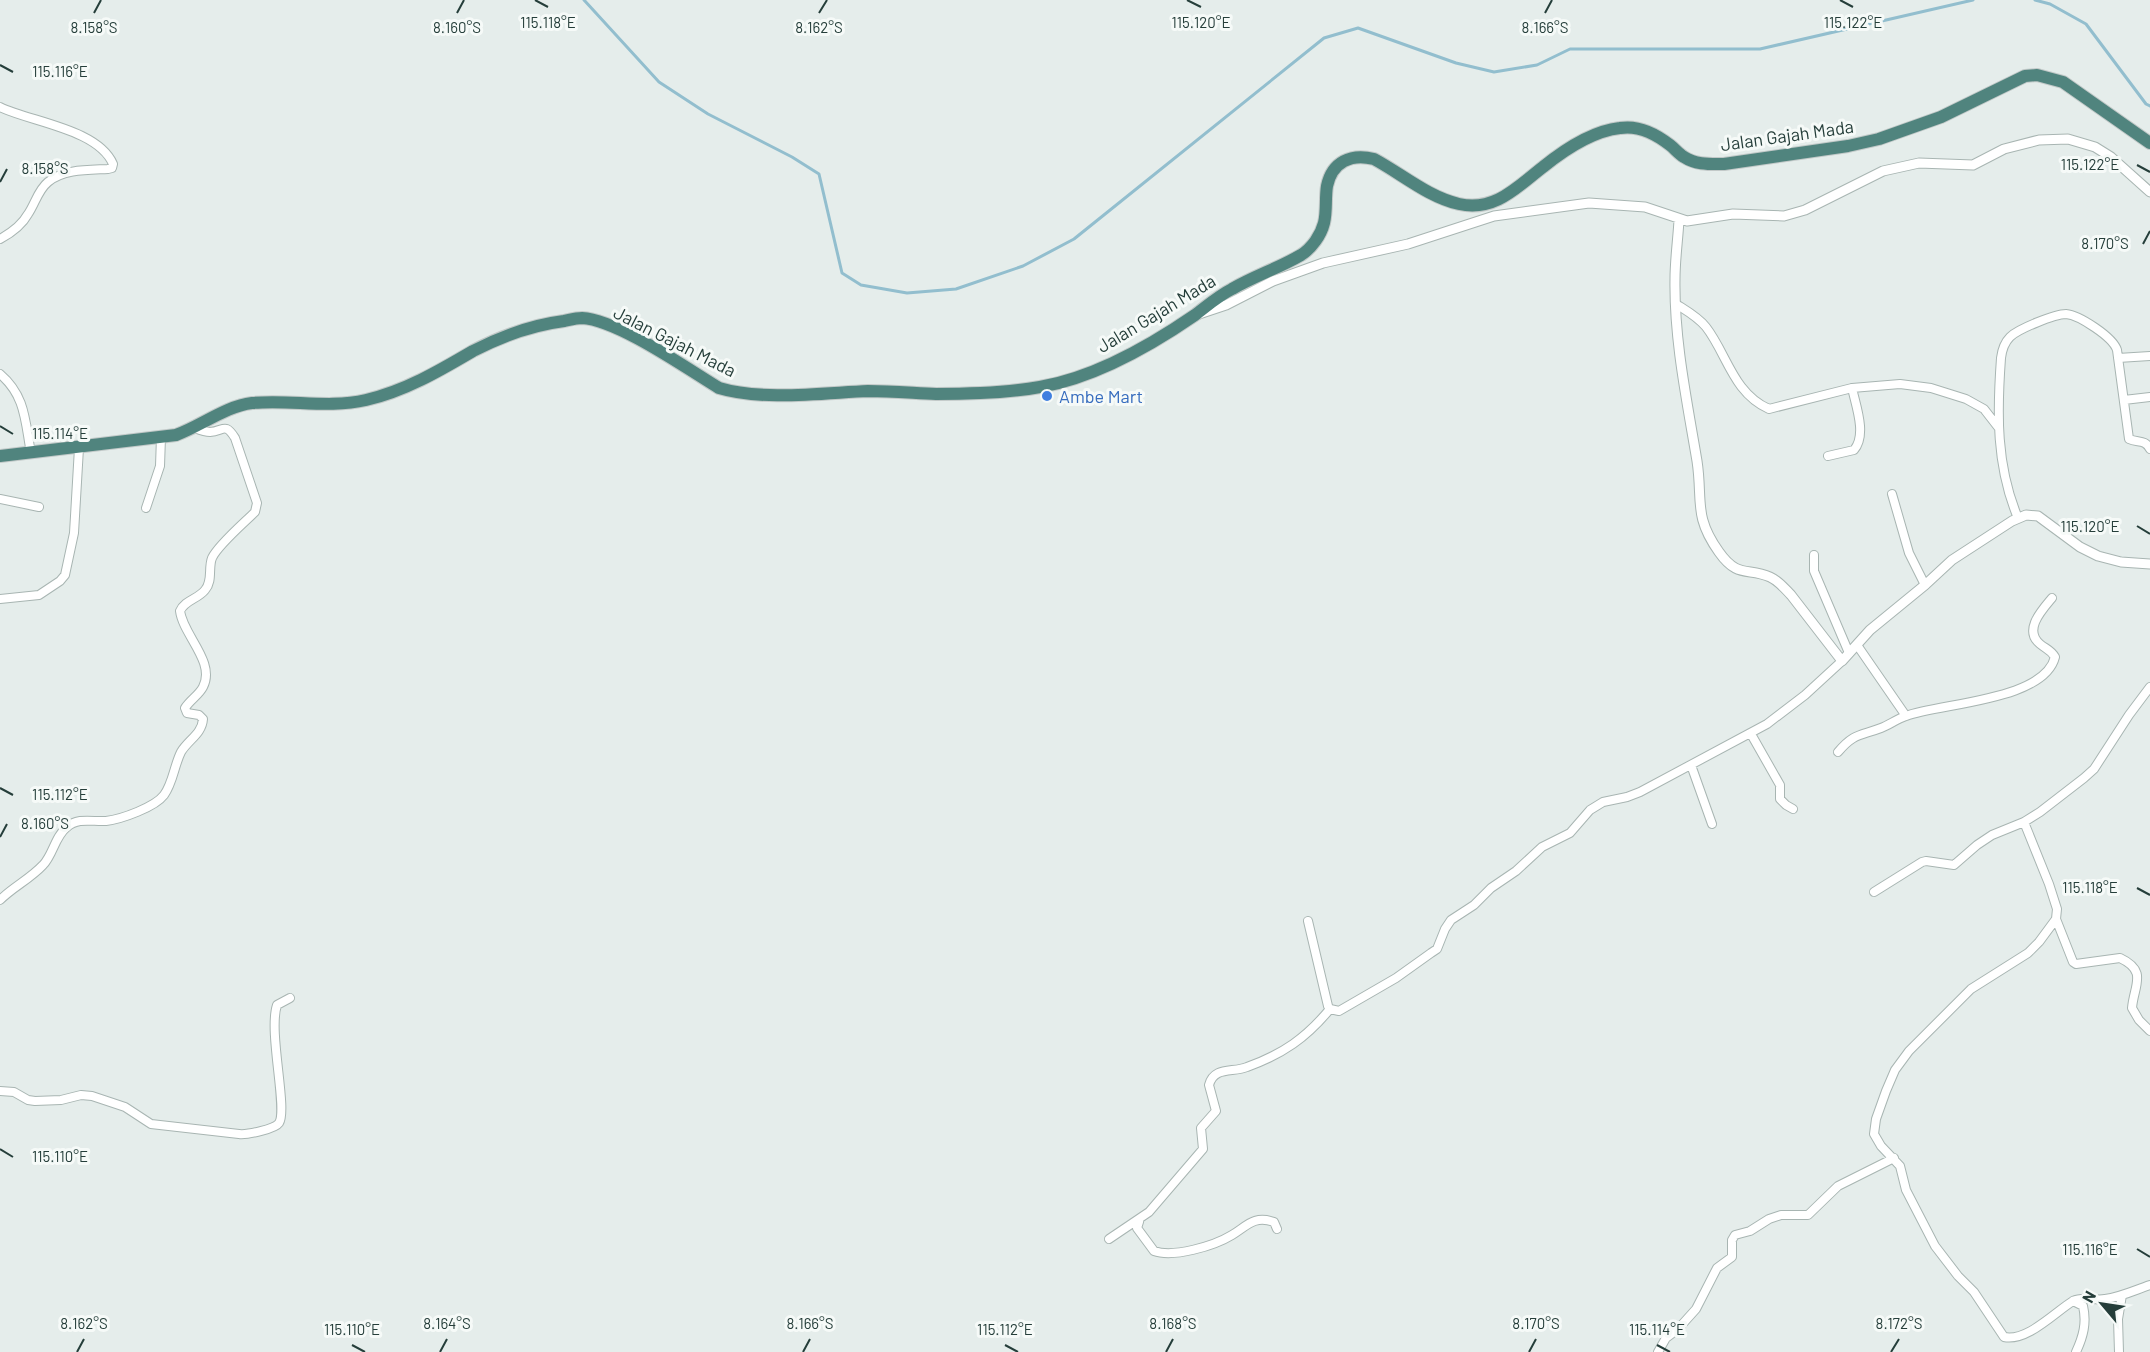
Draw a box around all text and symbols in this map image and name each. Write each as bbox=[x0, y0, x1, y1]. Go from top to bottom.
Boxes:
text: 115.118°E bbox=[520, 13, 576, 31]
text: 115.120°E bbox=[1172, 13, 1230, 31]
text: 115.122°E bbox=[1824, 13, 1882, 31]
text: 8.158°S bbox=[70, 18, 118, 36]
text: 8.160°S bbox=[433, 18, 481, 36]
text: 8.162°S bbox=[795, 18, 843, 36]
text: 8.166°S bbox=[1521, 18, 1569, 36]
text: 115.116°E bbox=[32, 62, 88, 80]
street label: Jalan Gajah Mada bbox=[1719, 115, 1855, 155]
text: 115.122°E bbox=[2061, 155, 2119, 173]
text: 8.158°S bbox=[21, 159, 69, 177]
text: 8.170°S bbox=[2081, 234, 2129, 252]
street label: Jalan Gajah Mada bbox=[1093, 269, 1219, 357]
street label: Jalan Gajah Mada bbox=[610, 301, 740, 381]
place label: Ambe Mart bbox=[1059, 385, 1143, 407]
marker: Ambe Mart bbox=[1040, 389, 1054, 403]
text: 115.114°E bbox=[32, 424, 88, 442]
text: 115.120°E bbox=[2061, 517, 2119, 535]
text: 115.112°E bbox=[32, 785, 88, 803]
text: 8.160°S bbox=[21, 814, 69, 832]
text: 115.118°E bbox=[2062, 878, 2118, 896]
text: 115.110°E bbox=[32, 1147, 88, 1165]
text: 115.116°E bbox=[2062, 1240, 2118, 1258]
north arrow bbox=[2072, 1274, 2132, 1334]
text: N bbox=[2078, 1287, 2099, 1306]
text: 8.162°S bbox=[60, 1314, 108, 1332]
text: 8.164°S bbox=[423, 1314, 471, 1332]
text: 8.166°S bbox=[786, 1314, 834, 1332]
text: 8.168°S bbox=[1149, 1314, 1197, 1332]
text: 8.170°S bbox=[1512, 1314, 1560, 1332]
text: 8.172°S bbox=[1876, 1314, 1922, 1332]
text: 115.110°E bbox=[324, 1320, 380, 1338]
text: 115.112°E bbox=[977, 1320, 1033, 1338]
text: 115.114°E bbox=[1629, 1320, 1685, 1338]

